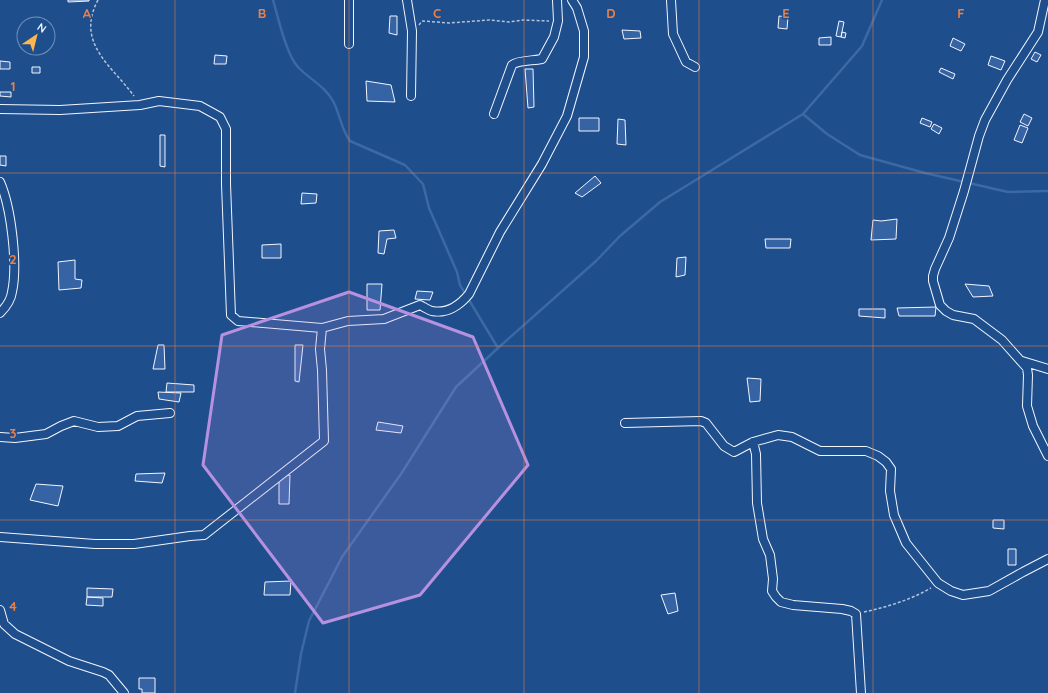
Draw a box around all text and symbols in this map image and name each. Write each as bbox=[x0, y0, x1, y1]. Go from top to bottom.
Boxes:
text: A bbox=[83, 5, 92, 21]
text: B bbox=[258, 5, 266, 21]
text: C bbox=[433, 5, 441, 21]
text: D bbox=[606, 5, 616, 21]
text: E bbox=[782, 5, 790, 21]
text: F bbox=[957, 5, 965, 21]
north arrow bbox=[16, 16, 56, 56]
text: N bbox=[34, 20, 49, 36]
text: 1 bbox=[10, 78, 16, 94]
text: 2 bbox=[9, 251, 17, 267]
text: 3 bbox=[10, 425, 17, 441]
text: 4 bbox=[9, 598, 17, 614]

